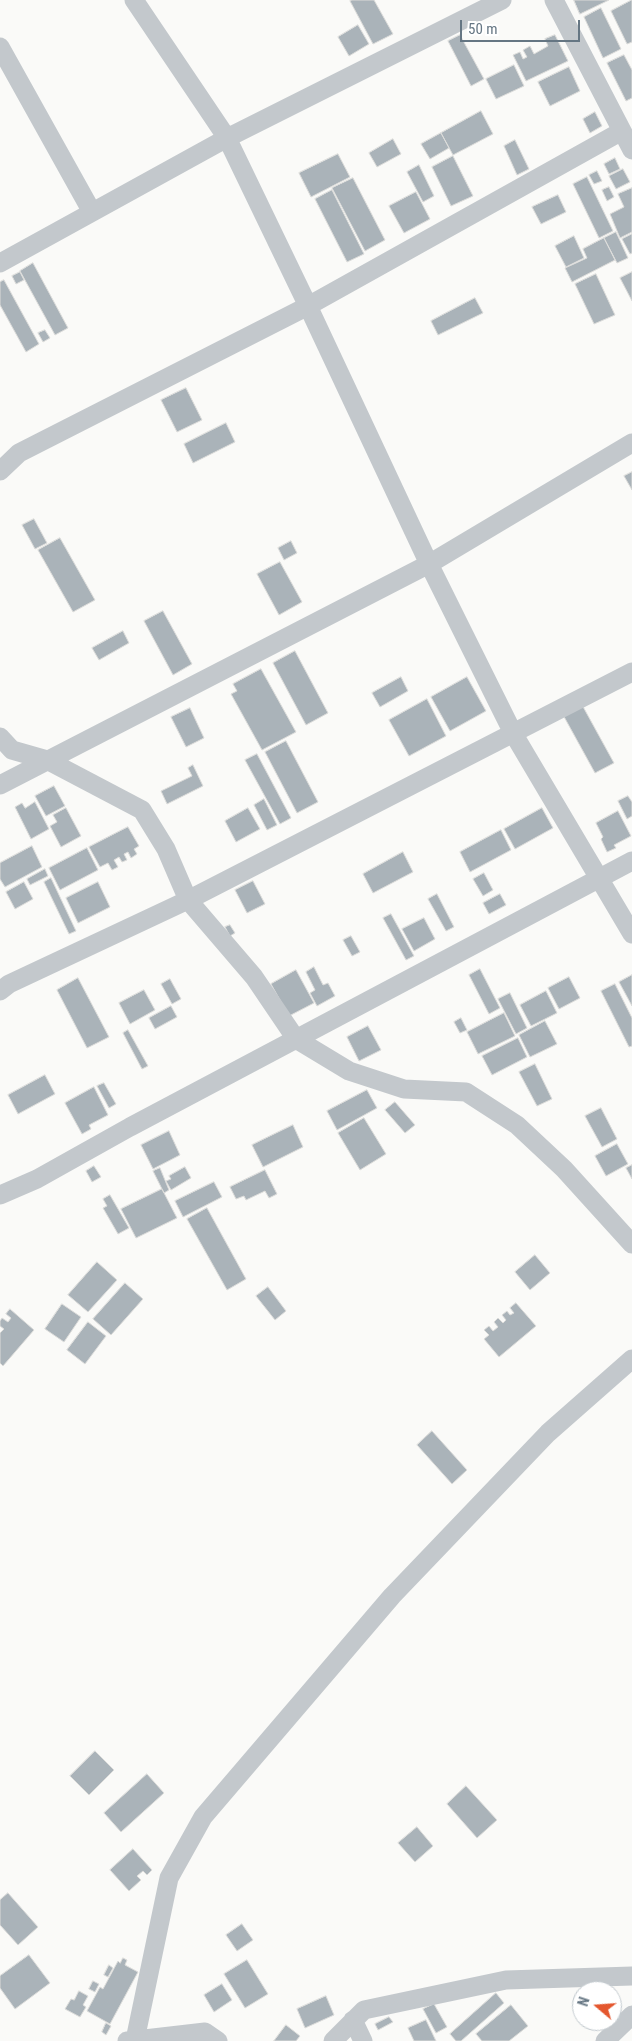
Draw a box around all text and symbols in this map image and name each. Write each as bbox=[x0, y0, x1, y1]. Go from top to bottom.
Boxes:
scale bar bbox=[462, 10, 582, 42]
text: 50 m bbox=[468, 20, 498, 38]
north arrow bbox=[572, 1981, 622, 2031]
text: N bbox=[575, 1995, 593, 2008]

